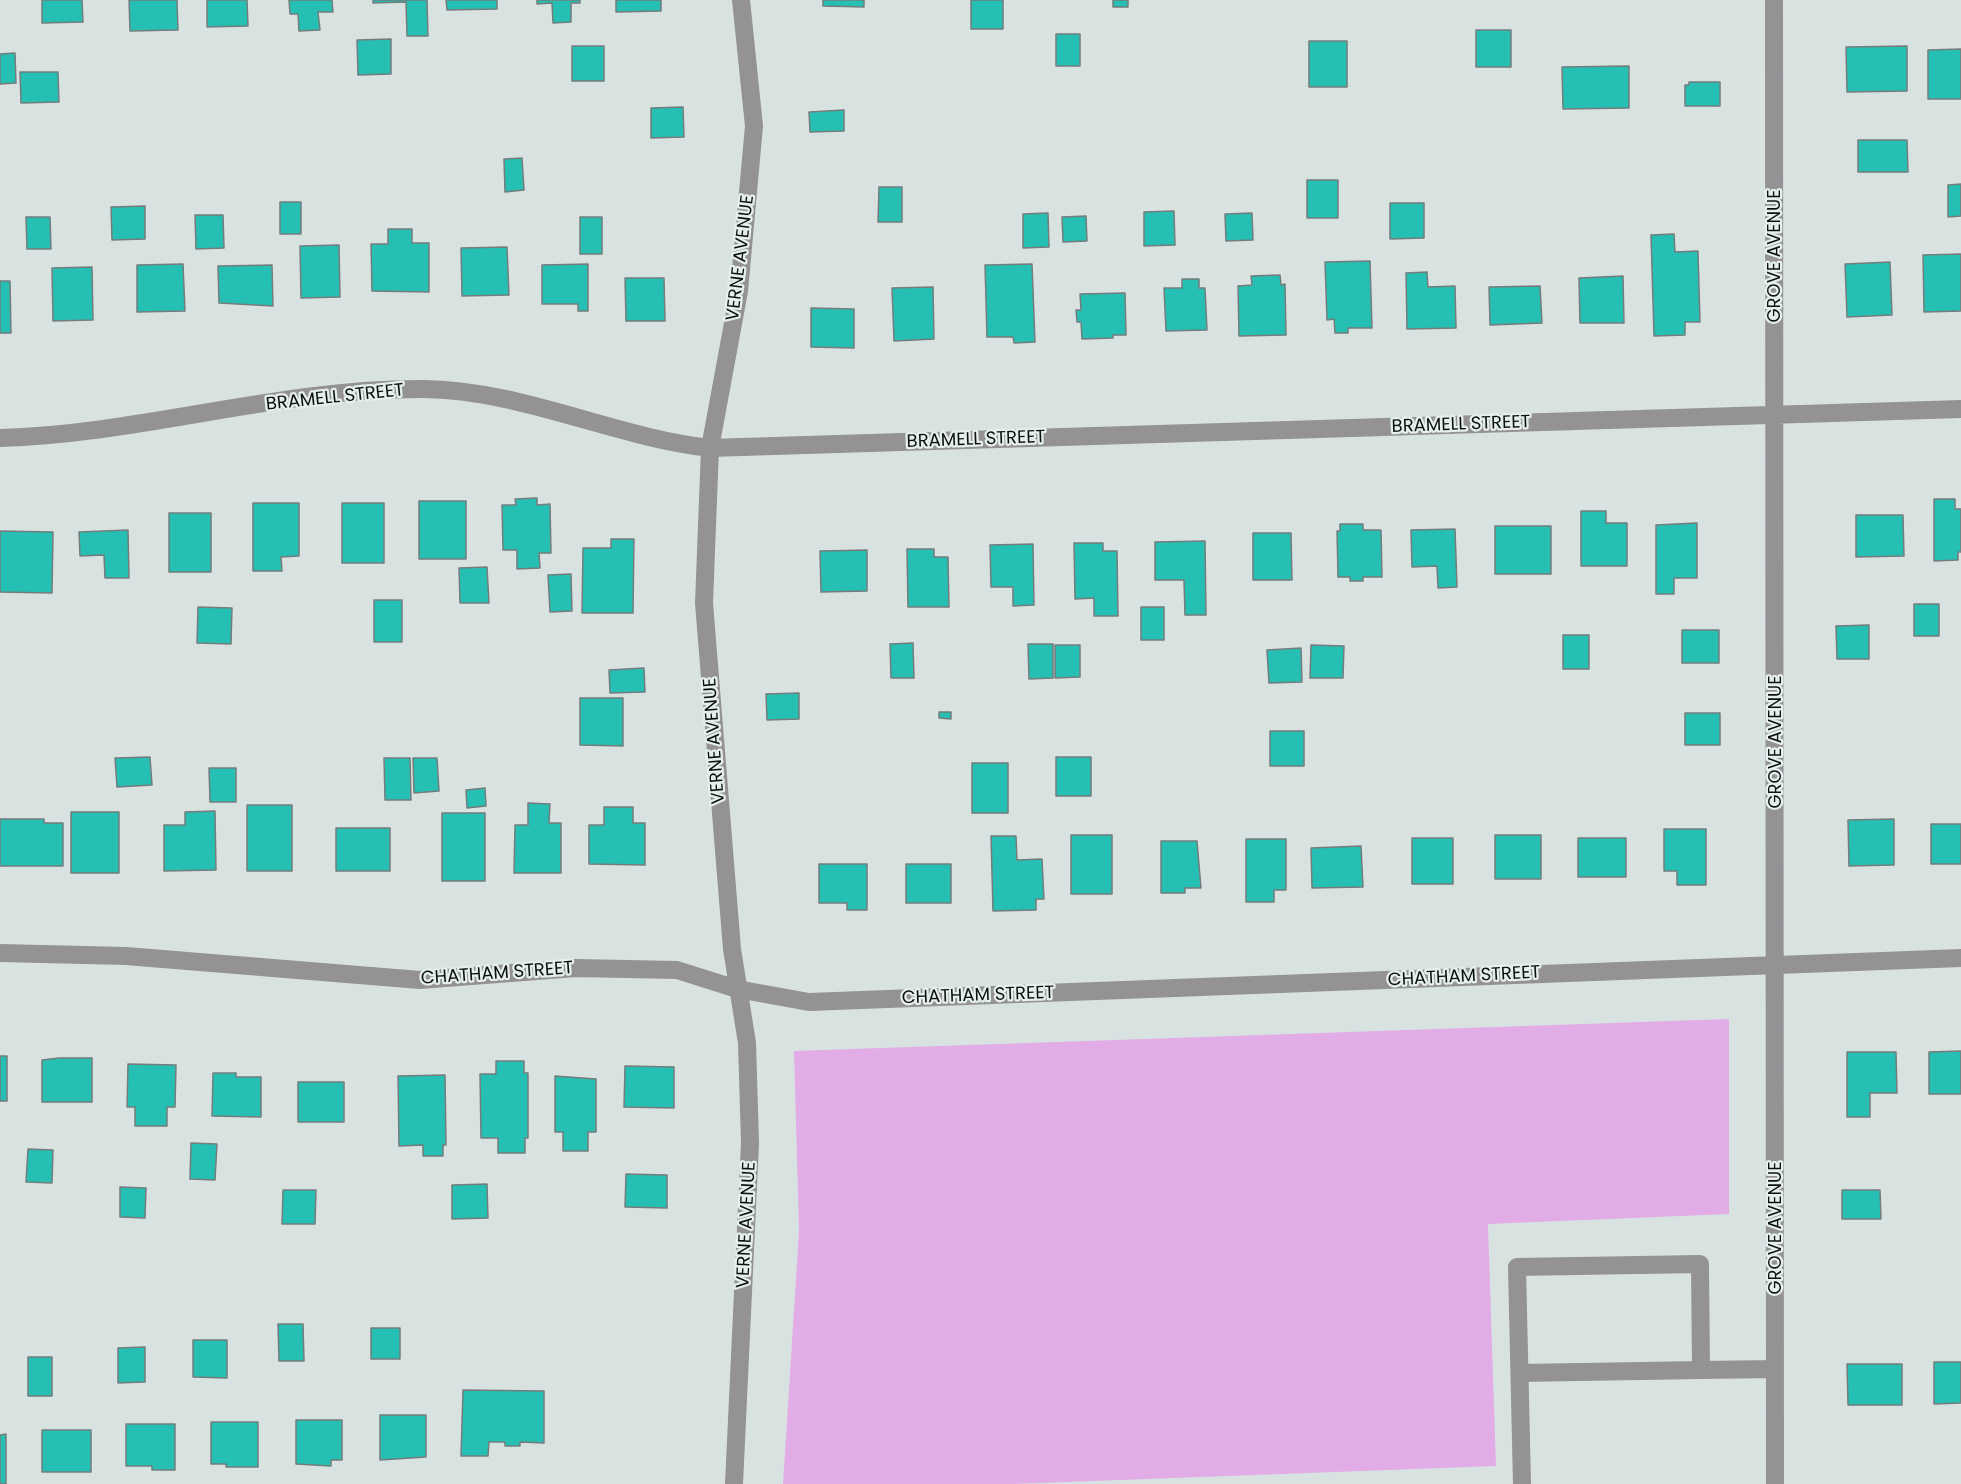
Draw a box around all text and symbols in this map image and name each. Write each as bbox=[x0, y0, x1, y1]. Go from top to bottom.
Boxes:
street label: GROVE AVENUE bbox=[1764, 190, 1786, 322]
street label: VERNE AVENUE bbox=[723, 194, 759, 322]
street label: BRAMELL STREET bbox=[265, 380, 405, 416]
street label: BRAMELL STREET bbox=[1391, 412, 1531, 438]
street label: BRAMELL STREET bbox=[906, 427, 1046, 453]
street label: GROVE AVENUE bbox=[1765, 676, 1787, 808]
street label: VERNE AVENUE bbox=[700, 677, 730, 805]
street label: CHATHAM STREET bbox=[420, 958, 574, 990]
street label: CHATHAM STREET bbox=[1387, 962, 1541, 992]
street label: CHATHAM STREET bbox=[901, 983, 1055, 1009]
street label: VERNE AVENUE bbox=[733, 1161, 761, 1289]
street label: GROVE AVENUE bbox=[1765, 1162, 1787, 1294]

